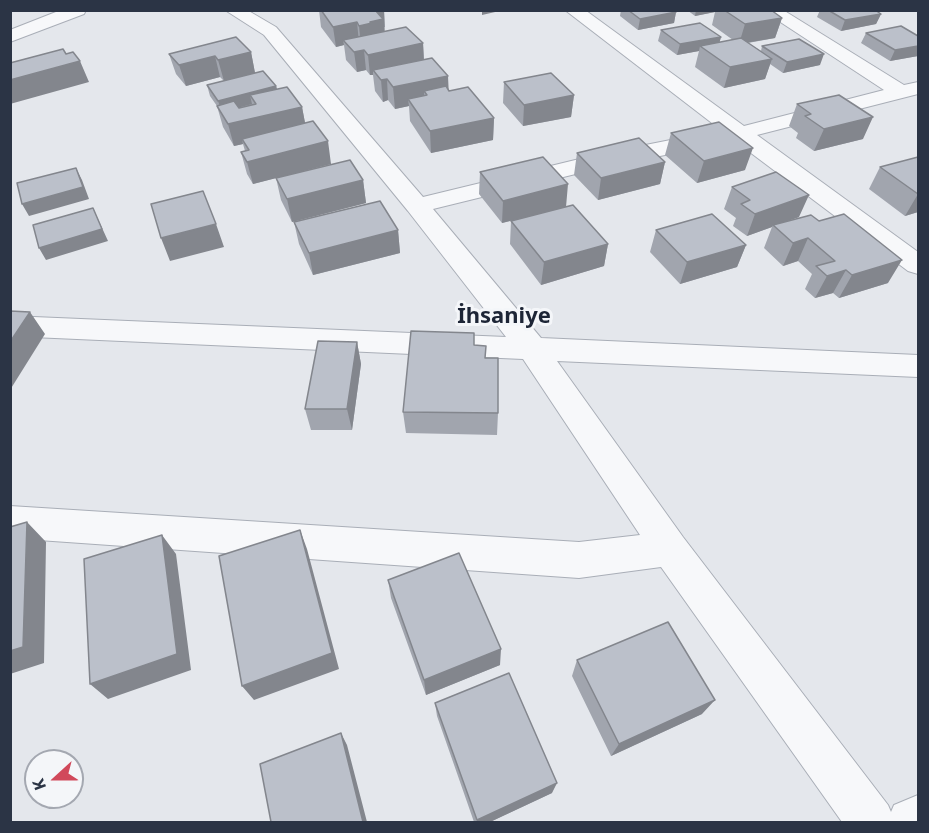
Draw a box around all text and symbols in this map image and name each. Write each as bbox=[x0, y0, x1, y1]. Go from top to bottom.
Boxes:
district label: İhsaniye bbox=[457, 304, 551, 330]
north arrow bbox=[24, 749, 84, 809]
text: K bbox=[27, 776, 51, 794]

